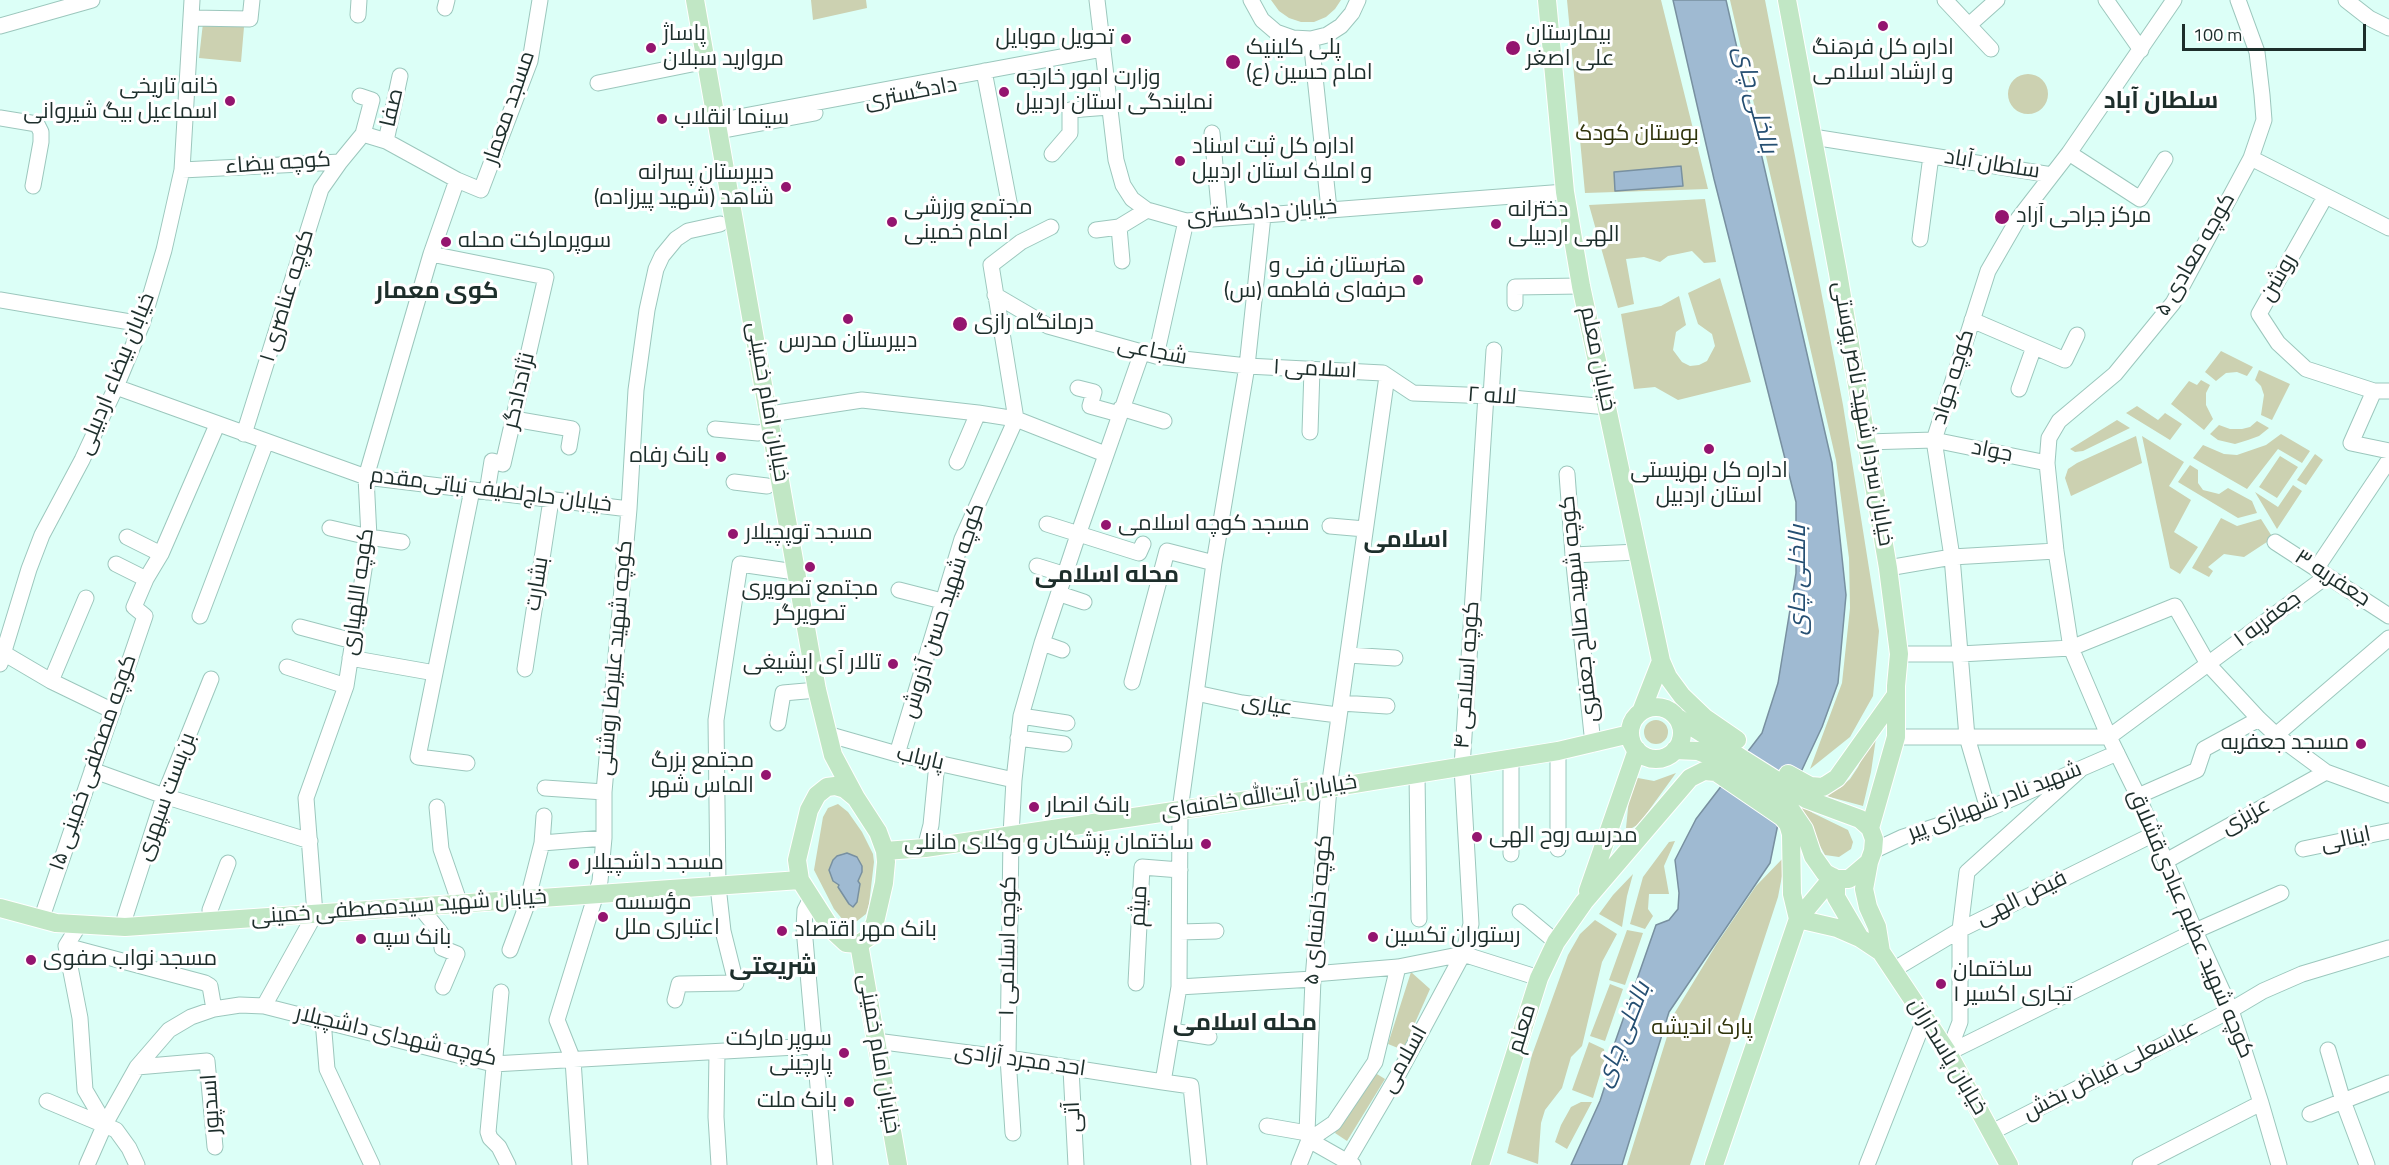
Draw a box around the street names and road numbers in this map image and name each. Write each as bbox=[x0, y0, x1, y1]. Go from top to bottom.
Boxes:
street label: مسجد معمار bbox=[478, 48, 542, 168]
street label: دادگستری bbox=[862, 72, 960, 116]
street label: صفا bbox=[376, 86, 410, 130]
street label: سلطان آباد bbox=[1942, 144, 2042, 186]
street label: کوچه بیضاء bbox=[224, 147, 332, 181]
street label: کوچه معادی ۵ bbox=[2150, 189, 2242, 321]
street label: خیابان دادگستری bbox=[1186, 195, 1338, 231]
street label: کوچه عناصری ۱ bbox=[255, 226, 321, 366]
street label: روشن bbox=[2255, 249, 2303, 307]
street label: خیابان سردار شهید ناصر پوستی bbox=[1826, 280, 1898, 548]
street label: خیابان بیضاء اردبیلی bbox=[72, 289, 162, 459]
street label: خیابان معلم bbox=[1573, 304, 1621, 414]
street label: خیابان امام خمینی bbox=[740, 320, 794, 484]
street label: کوچه جواد bbox=[1927, 326, 1981, 428]
street label: شجاعی bbox=[1115, 332, 1189, 372]
street label: نژاددادگر bbox=[498, 350, 542, 432]
street label: اسلامی ۱ bbox=[1272, 355, 1358, 385]
street label: لاله ۲ bbox=[1466, 382, 1518, 412]
street label: جواد bbox=[1969, 435, 2015, 469]
street label: خیابان حاج‌لطیف نباتی‌مقدم bbox=[369, 463, 613, 519]
street label: کوچه شهید صالح جعفری bbox=[1555, 494, 1605, 724]
street label: کوچه شهید حسن آذروش bbox=[897, 500, 991, 722]
street label: کوچه اللهیاری bbox=[337, 527, 381, 657]
street label: کوچه شهید علیرضا روشنی bbox=[593, 539, 639, 777]
street label: جعفریه ۳ bbox=[2289, 545, 2375, 613]
street label: بشارت bbox=[521, 555, 555, 613]
street label: جعفریه ۱ bbox=[2229, 586, 2307, 654]
street label: کوچه اسلامی ۴ bbox=[1450, 600, 1486, 750]
street label: کوچه مصطفی خمینی ۱۵ bbox=[45, 651, 143, 875]
street label: عیاری bbox=[1240, 689, 1294, 723]
street label: بن‌بست سپهری bbox=[132, 729, 202, 865]
street label: پاریاب bbox=[894, 741, 946, 777]
street label: شهید نادر شهبازی پیر bbox=[1904, 757, 2086, 847]
street label: خیابان آیت‌الله خامنه‌ای bbox=[1159, 769, 1359, 827]
street label: کوچه شهید عظیم عبادی‌قشلاق bbox=[2121, 786, 2259, 1062]
street label: عزیزی bbox=[2217, 793, 2275, 841]
street label: اینالی bbox=[2319, 822, 2373, 858]
street label: کوچه خامنه‌ای ۵ bbox=[1299, 834, 1339, 986]
street label: فیض الهی bbox=[1972, 866, 2072, 932]
street label: کوچه اسلامی ۱ bbox=[995, 876, 1023, 1016]
street label: خیابان شهید سیدمصطفی خمینی bbox=[250, 884, 548, 932]
street label: میثم bbox=[1126, 885, 1154, 927]
street label: خیابان امام خمینی bbox=[851, 972, 905, 1136]
street label: خیابان پاسداران bbox=[1902, 994, 1992, 1120]
street label: کوچه شهدای داشچیلار bbox=[293, 1001, 499, 1073]
street label: معلم bbox=[1503, 1002, 1543, 1056]
street label: عباسعلی فیاض بخش bbox=[2019, 1015, 2203, 1127]
street label: اسلامی bbox=[1376, 1022, 1434, 1098]
street label: احد مجرد آزادی bbox=[953, 1039, 1087, 1083]
street label: اسدپور bbox=[197, 1073, 227, 1135]
street label: آتی bbox=[1060, 1101, 1088, 1133]

